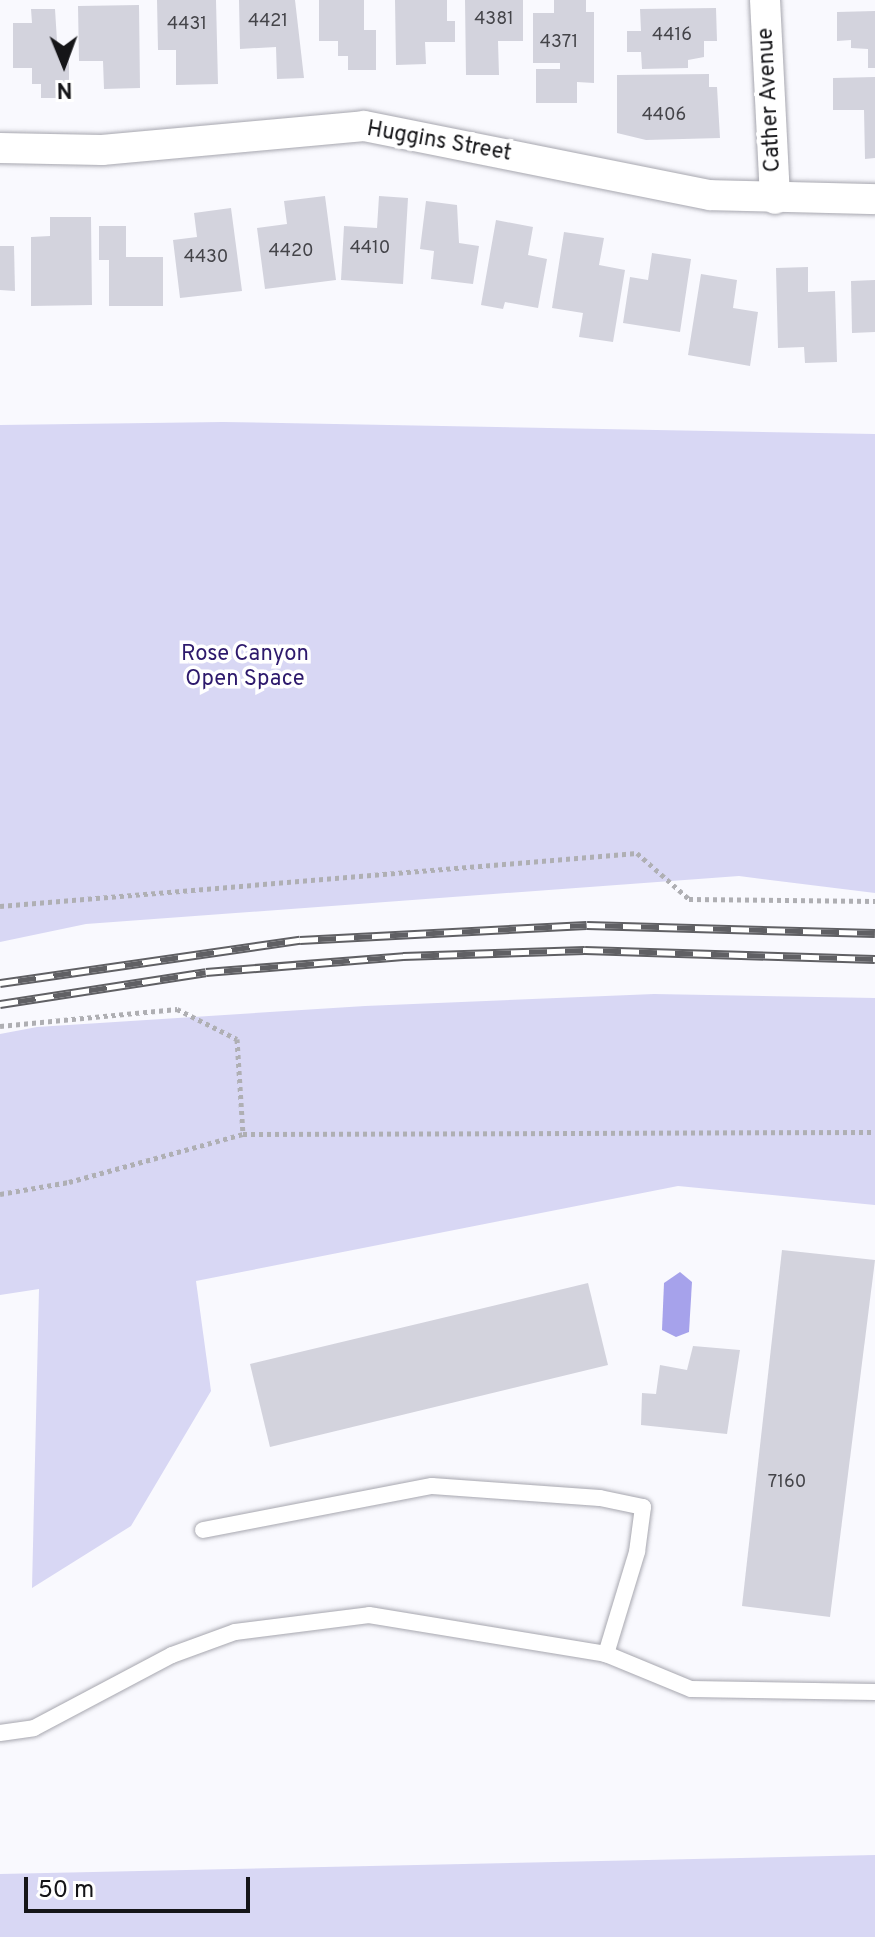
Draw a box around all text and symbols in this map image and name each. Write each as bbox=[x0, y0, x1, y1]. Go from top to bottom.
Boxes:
house number: 4381 bbox=[474, 9, 514, 31]
house number: 4421 bbox=[248, 11, 288, 33]
house number: 4431 bbox=[167, 14, 207, 36]
north arrow bbox=[24, 24, 104, 104]
house number: 4416 bbox=[652, 25, 692, 47]
street label: Cather Avenue bbox=[753, 27, 787, 173]
house number: 4371 bbox=[540, 32, 578, 54]
text: N bbox=[56, 75, 73, 102]
house number: 4406 bbox=[642, 105, 686, 127]
street label: Huggins Street bbox=[365, 116, 513, 168]
house number: 4410 bbox=[350, 238, 390, 260]
house number: 4420 bbox=[269, 241, 313, 263]
house number: 4430 bbox=[184, 247, 228, 269]
park label: Rose Canyon Open Space bbox=[181, 641, 309, 692]
house number: 7160 bbox=[768, 1472, 806, 1494]
scale bar bbox=[28, 1861, 254, 1911]
text: 50 m bbox=[38, 1876, 94, 1906]

